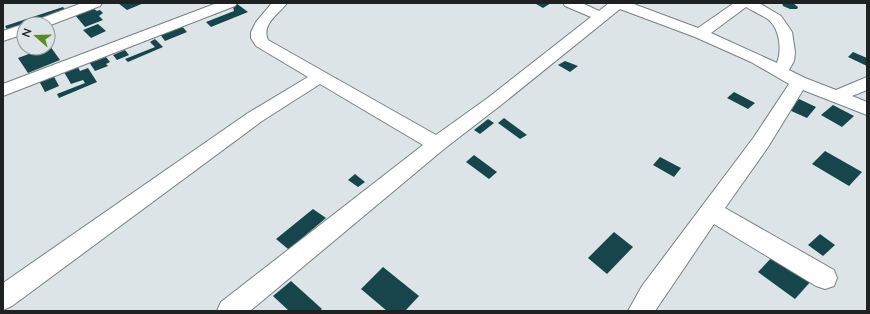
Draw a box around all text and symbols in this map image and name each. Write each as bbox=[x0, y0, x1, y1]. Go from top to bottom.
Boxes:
north arrow bbox=[16, 16, 56, 56]
text: N bbox=[19, 26, 34, 39]

